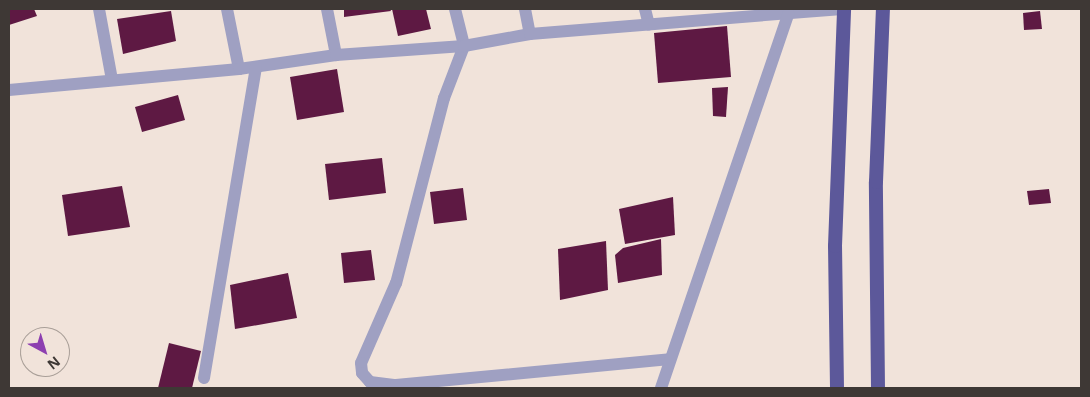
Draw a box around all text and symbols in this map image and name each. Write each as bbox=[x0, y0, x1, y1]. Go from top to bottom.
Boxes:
north arrow bbox=[20, 327, 70, 377]
text: N bbox=[44, 352, 65, 374]

